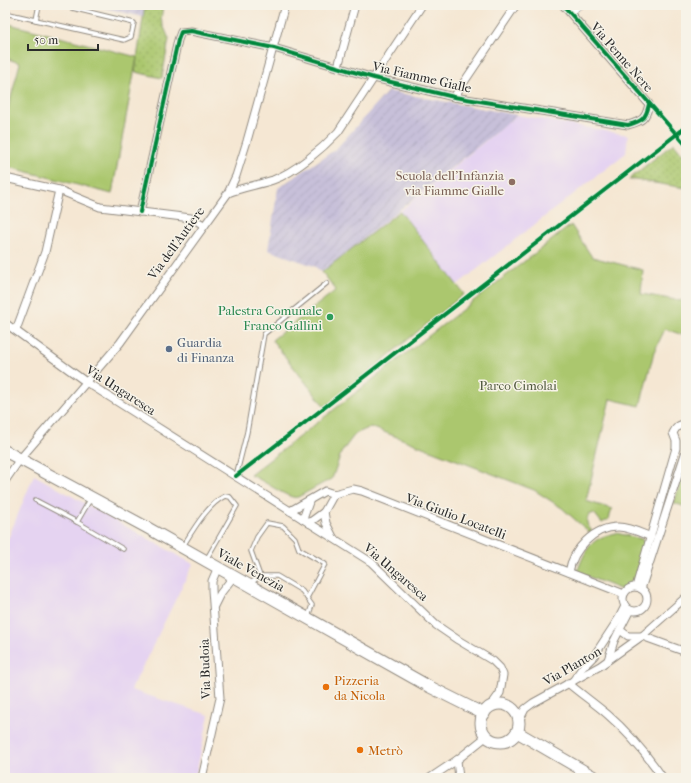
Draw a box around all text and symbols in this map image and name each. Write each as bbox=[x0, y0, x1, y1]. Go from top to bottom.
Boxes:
street label: Via Penne Nere bbox=[587, 18, 657, 95]
scale bar bbox=[28, 26, 98, 52]
text: 50 m bbox=[34, 33, 58, 47]
street label: Via Fiamme Gialle bbox=[370, 58, 474, 96]
place label: Scuola dell'Infanzia via Fiamme Gialle bbox=[396, 168, 505, 198]
marker: Scuola dell'Infanzia via Fiamme Gialle bbox=[507, 177, 517, 187]
street label: Via dell'Autiere bbox=[144, 203, 208, 283]
place label: Palestra Comunale Franco Gallini bbox=[218, 303, 323, 333]
marker: Palestra Comunale Franco Gallini bbox=[325, 312, 335, 322]
place label: Guardia di Finanza bbox=[177, 335, 235, 365]
marker: Guardia di Finanza bbox=[164, 344, 174, 354]
street label: Via Ungaresca bbox=[82, 361, 159, 419]
park label: Parco Cimolai bbox=[479, 378, 557, 393]
street label: Via Giulio Locatelli bbox=[403, 490, 508, 542]
street label: Via Ungaresca bbox=[360, 539, 432, 605]
street label: Viale Venezia bbox=[214, 545, 288, 595]
street label: Via Budoia bbox=[196, 638, 214, 700]
street label: Via Planton bbox=[539, 643, 604, 689]
place label: Pizzeria da Nicola bbox=[334, 673, 386, 703]
marker: Pizzeria da Nicola bbox=[321, 682, 331, 692]
place label: Metrò bbox=[368, 743, 403, 758]
marker: Metrò bbox=[355, 745, 365, 755]

